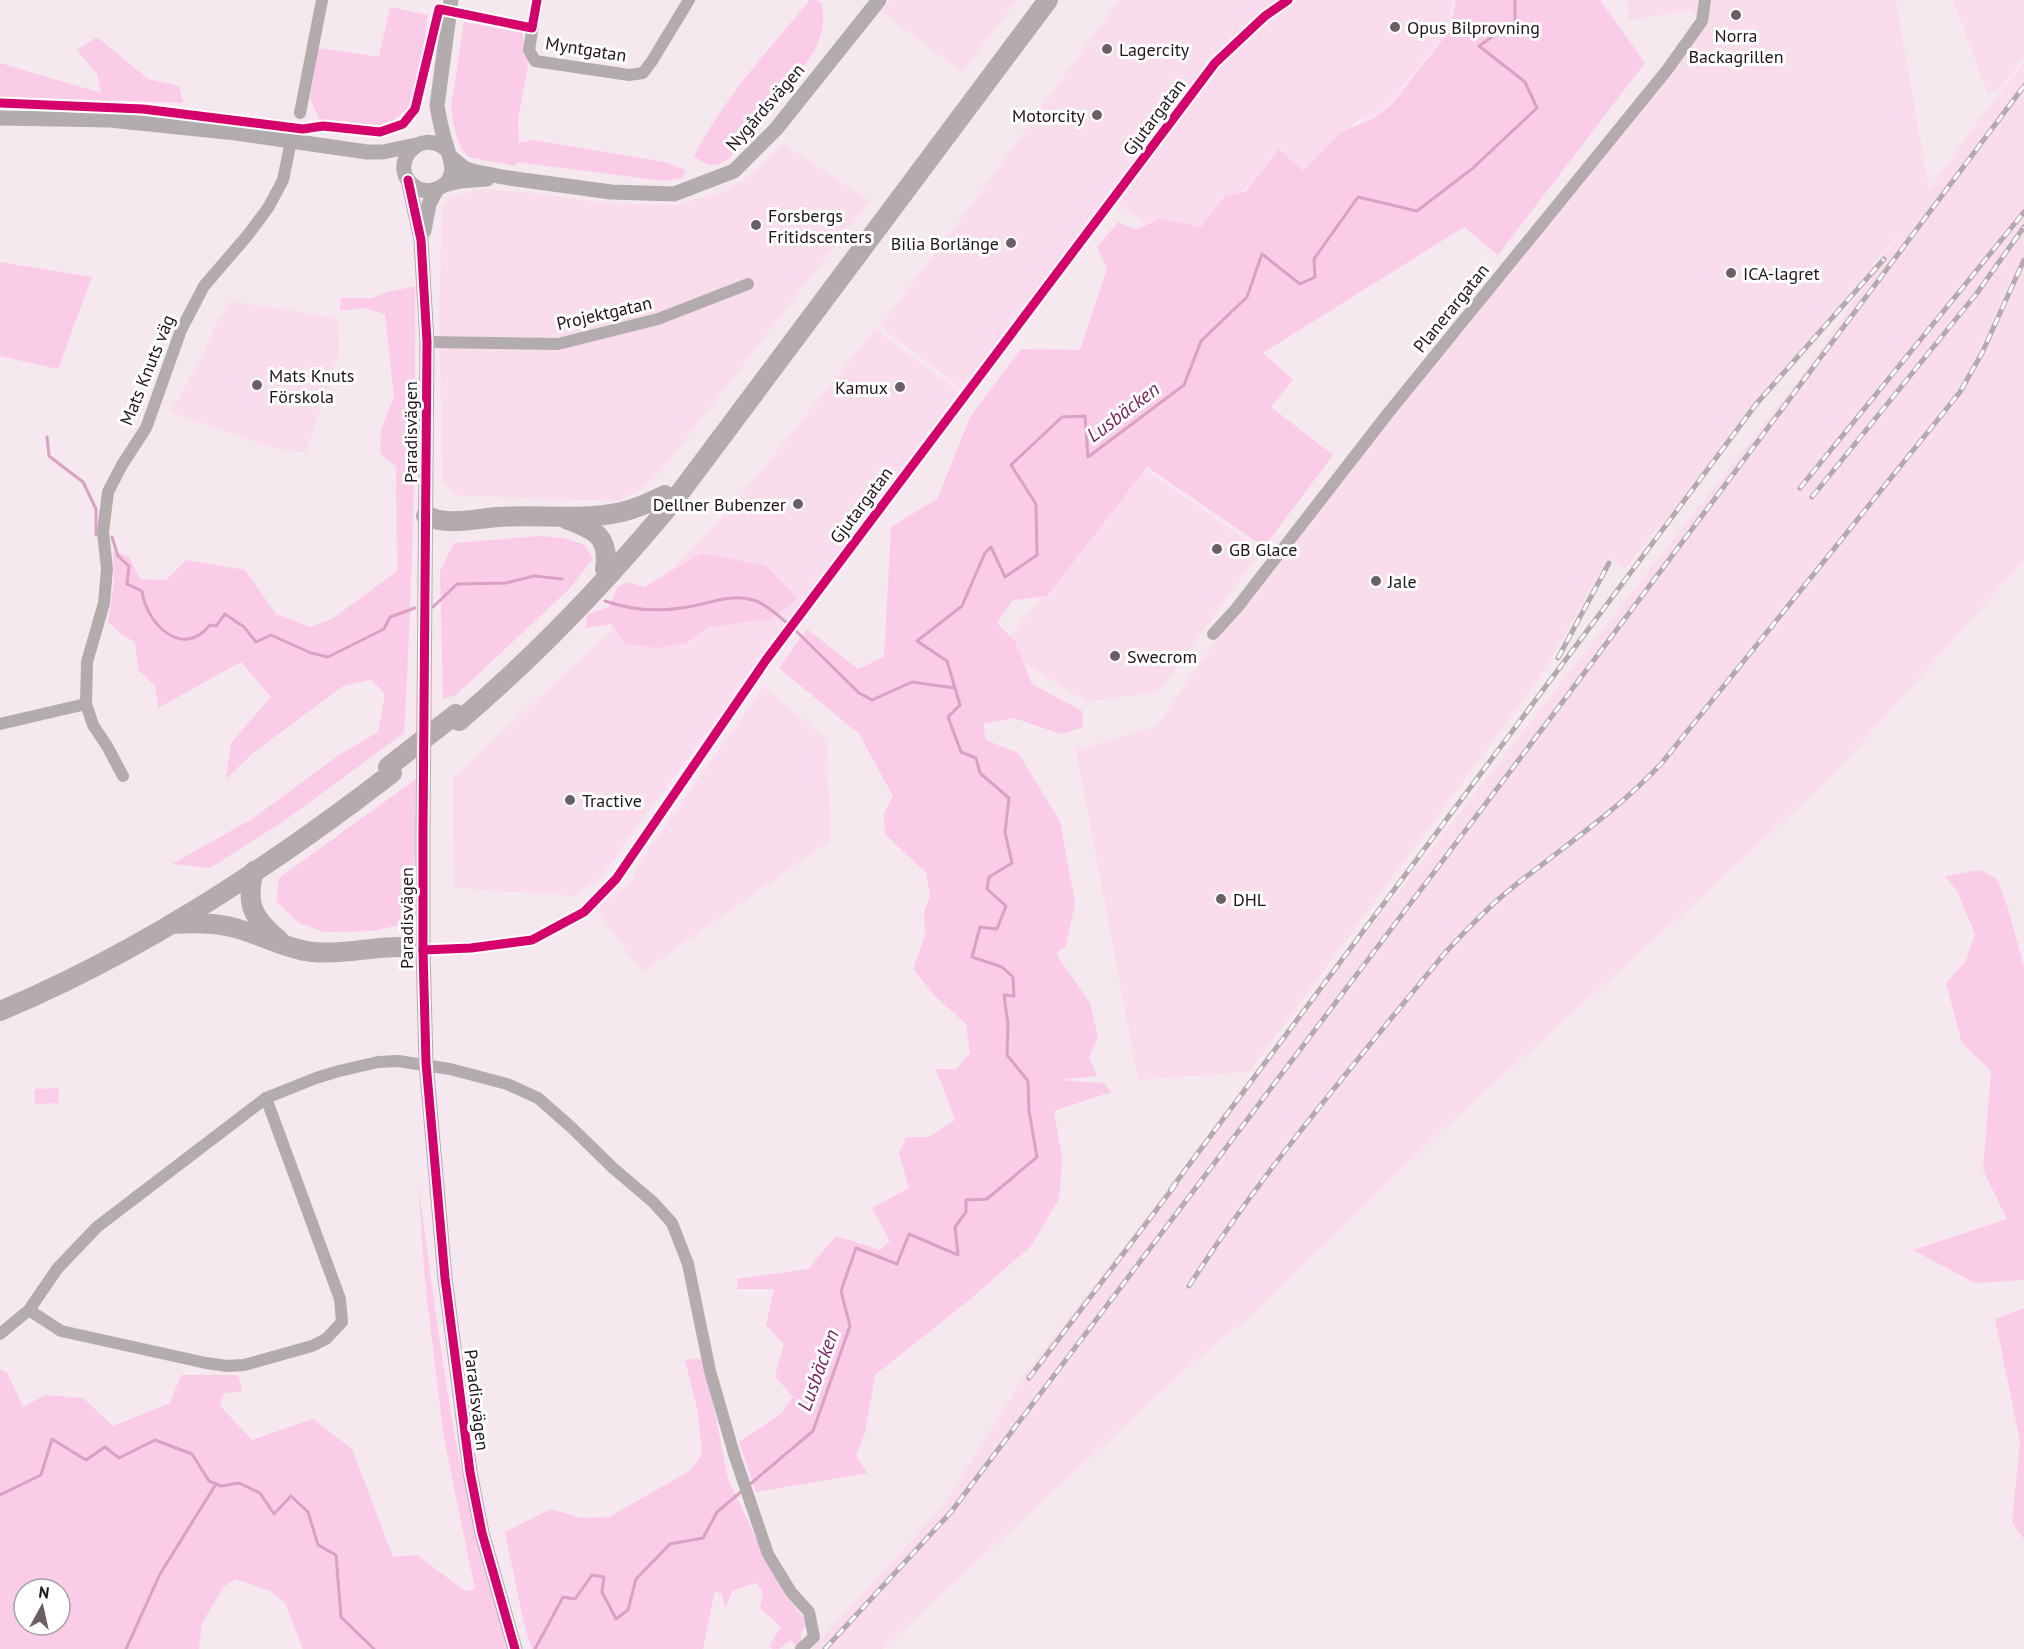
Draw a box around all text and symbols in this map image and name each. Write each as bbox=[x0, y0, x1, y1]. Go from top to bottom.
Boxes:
marker: Norra Backagrillen bbox=[1729, 8, 1743, 22]
place label: Opus Bilprovning bbox=[1407, 16, 1540, 39]
marker: Opus Bilprovning bbox=[1388, 20, 1402, 34]
place label: Norra Backagrillen bbox=[1688, 24, 1784, 68]
street label: Myntgatan bbox=[544, 31, 628, 67]
place label: Lagercity bbox=[1119, 38, 1190, 61]
marker: Lagercity bbox=[1100, 42, 1114, 56]
street label: Nygårdsvägen bbox=[721, 58, 809, 156]
street label: Gjutargatan bbox=[1118, 74, 1190, 160]
place label: Motorcity bbox=[1012, 104, 1086, 127]
marker: Motorcity bbox=[1090, 108, 1104, 122]
place label: Forsbergs Fritidscenters bbox=[768, 204, 872, 248]
marker: Forsbergs Fritidscenters bbox=[749, 218, 763, 232]
place label: Bilia Borlänge bbox=[891, 232, 999, 255]
marker: Bilia Borlänge bbox=[1004, 236, 1018, 250]
street label: Planerargatan bbox=[1408, 259, 1494, 357]
place label: ICA-lagret bbox=[1743, 262, 1820, 285]
marker: ICA-lagret bbox=[1724, 266, 1738, 280]
street label: Projektgatan bbox=[554, 291, 654, 335]
street label: Mats Knuts väg bbox=[114, 311, 180, 429]
place label: Mats Knuts Förskola bbox=[269, 364, 354, 408]
place label: Kamux bbox=[835, 376, 888, 399]
water label: Lusbäcken bbox=[1081, 376, 1165, 448]
marker: Mats Knuts Förskola bbox=[250, 378, 264, 392]
marker: Kamux bbox=[893, 380, 907, 394]
street label: Paradisvägen bbox=[399, 381, 422, 483]
street label: Gjutargatan bbox=[825, 462, 897, 548]
place label: Dellner Bubenzer bbox=[653, 493, 786, 516]
marker: Dellner Bubenzer bbox=[791, 497, 805, 511]
place label: GB Glace bbox=[1229, 538, 1297, 561]
marker: GB Glace bbox=[1210, 542, 1224, 556]
place label: Jale bbox=[1387, 570, 1417, 593]
marker: Jale bbox=[1369, 574, 1383, 588]
place label: Swecrom bbox=[1127, 645, 1197, 668]
marker: Swecrom bbox=[1108, 649, 1122, 663]
place label: Tractive bbox=[582, 789, 642, 812]
marker: Tractive bbox=[563, 793, 577, 807]
street label: Paradisvägen bbox=[395, 867, 418, 969]
place label: DHL bbox=[1233, 888, 1266, 911]
marker: DHL bbox=[1214, 892, 1228, 906]
water label: Lusbäcken bbox=[791, 1326, 845, 1414]
street label: Paradisvägen bbox=[459, 1348, 495, 1452]
north arrow bbox=[12, 1577, 72, 1637]
text: N bbox=[37, 1582, 51, 1603]

